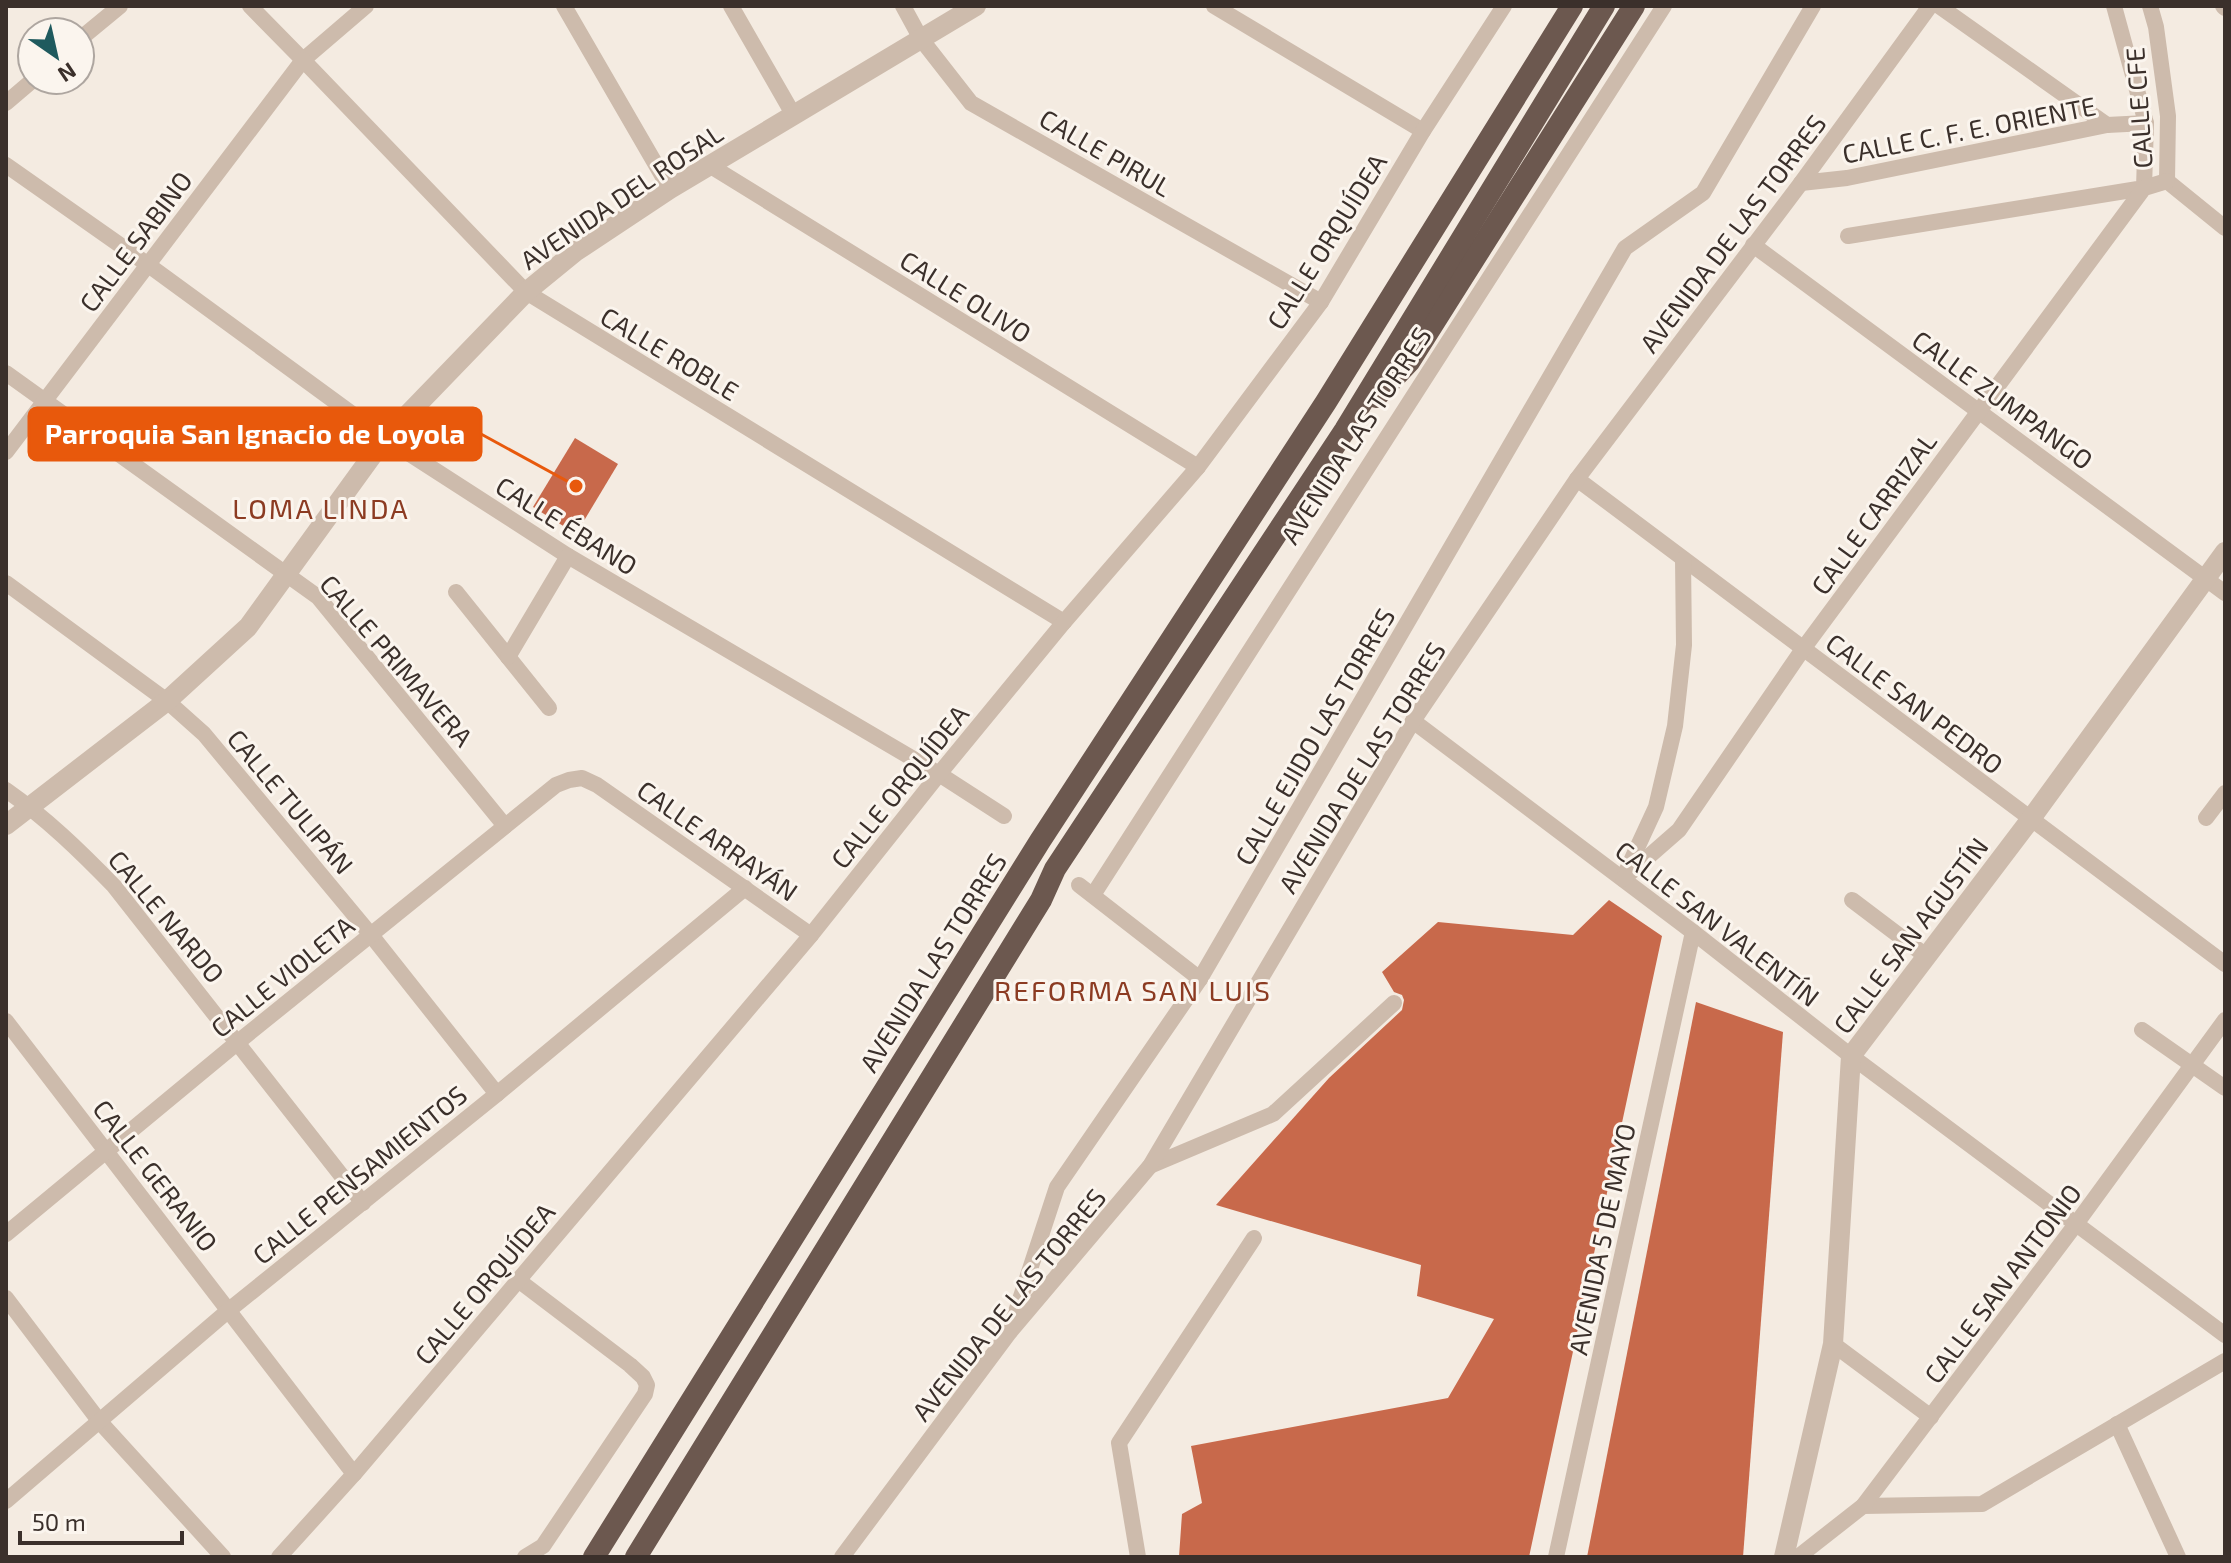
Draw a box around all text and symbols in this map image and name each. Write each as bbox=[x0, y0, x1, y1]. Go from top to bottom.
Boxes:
north arrow bbox=[16, 16, 96, 96]
street label: CALLE CFE bbox=[2118, 46, 2158, 170]
text: N bbox=[54, 58, 82, 89]
street label: CALLE C. F. E. ORIENTE bbox=[1840, 89, 2098, 169]
street label: CALLE PIRUL bbox=[1035, 102, 1177, 202]
street label: AVENIDA DE LAS TORRES bbox=[1632, 108, 1832, 358]
street label: AVENIDA DEL ROSAL bbox=[514, 117, 728, 275]
street label: CALLE ORQUÍDEA bbox=[1260, 148, 1392, 334]
street label: CALLE SABINO bbox=[72, 165, 198, 317]
street label: CALLE OLIVO bbox=[895, 243, 1037, 349]
street label: CALLE ROBLE bbox=[595, 300, 745, 406]
street label: AVENIDA LAS TORRES bbox=[1273, 321, 1437, 549]
street label: CALLE ZUMPANGO bbox=[1907, 323, 2099, 475]
callout: Parroquia San Ignacio de Loyola bbox=[29, 408, 481, 460]
text: Parroquia San Ignacio de Loyola bbox=[45, 416, 465, 450]
street label: CALLE CARRIZAL bbox=[1804, 426, 1942, 600]
street label: CALLE ÉBANO bbox=[491, 469, 643, 581]
district label: LOMA LINDA bbox=[232, 491, 410, 525]
street label: CALLE PRIMAVERA bbox=[314, 568, 480, 752]
street label: CALLE EJIDO LAS TORRES bbox=[1228, 602, 1400, 870]
street label: CALLE SAN PEDRO bbox=[1820, 626, 2010, 780]
street label: AVENIDA DE LAS TORRES bbox=[1271, 636, 1451, 898]
street label: CALLE ORQUÍDEA bbox=[824, 698, 974, 874]
street label: CALLE TULIPÁN bbox=[222, 722, 360, 880]
street label: CALLE ARRAYÁN bbox=[632, 773, 804, 907]
street label: CALLE SAN AGUSTÍN bbox=[1826, 831, 1994, 1039]
street label: CALLE SAN VALENTÍN bbox=[1610, 834, 1826, 1012]
street label: CALLE NARDO bbox=[103, 843, 231, 989]
street label: AVENIDA LAS TORRES bbox=[852, 847, 1012, 1077]
street label: CALLE VIOLETA bbox=[204, 909, 360, 1043]
district label: REFORMA SAN LUIS bbox=[994, 973, 1272, 1007]
street label: CALLE PENSAMIENTOS bbox=[246, 1078, 472, 1270]
street label: CALLE GERANIO bbox=[87, 1093, 225, 1257]
street label: AVENIDA 5 DE MAYO bbox=[1561, 1120, 1641, 1358]
street label: CALLE SAN ANTONIO bbox=[1917, 1177, 2087, 1389]
street label: AVENIDA DE LAS TORRES bbox=[905, 1182, 1111, 1426]
street label: CALLE ORQUÍDEA bbox=[408, 1196, 560, 1370]
scale bar bbox=[20, 1495, 182, 1545]
text: 50 m bbox=[32, 1507, 86, 1536]

